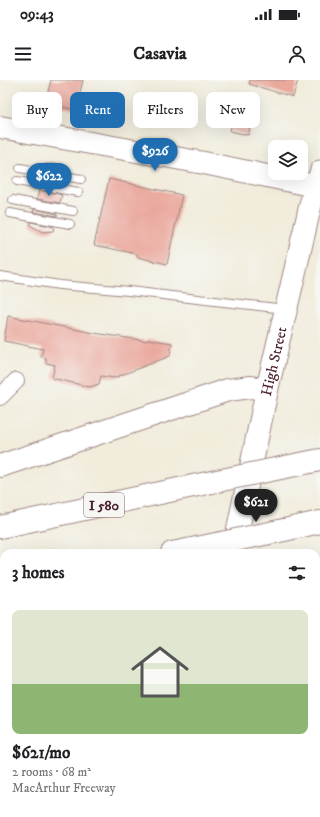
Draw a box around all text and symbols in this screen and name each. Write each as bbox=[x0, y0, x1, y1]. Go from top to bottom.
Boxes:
text: 09:43 bbox=[20, 5, 54, 24]
icon: menu bbox=[12, 43, 34, 65]
text: Casavia bbox=[133, 43, 187, 65]
icon: person bbox=[286, 43, 308, 65]
chip: Buy bbox=[12, 92, 62, 128]
chip: Rent bbox=[70, 92, 125, 128]
chip: Filters bbox=[133, 92, 198, 128]
chip: New bbox=[206, 92, 260, 128]
pin: $926 bbox=[131, 138, 179, 172]
map controls bbox=[268, 140, 308, 180]
button: layers bbox=[268, 140, 308, 180]
text: $926 bbox=[142, 143, 168, 159]
pin: $622 bbox=[25, 163, 73, 197]
text: $622 bbox=[36, 168, 62, 184]
street label: High Street bbox=[257, 325, 292, 398]
pin: $621 bbox=[232, 489, 280, 523]
road number: I 580 bbox=[84, 493, 124, 517]
text: $621 bbox=[243, 494, 269, 510]
text: 3 homes bbox=[12, 562, 65, 584]
icon: filters bbox=[286, 562, 308, 584]
icon: home bbox=[124, 636, 196, 708]
text: $621/mo bbox=[12, 742, 70, 764]
text: 2 rooms · 68 m² bbox=[12, 764, 91, 780]
text: MacArthur Freeway bbox=[12, 780, 116, 796]

